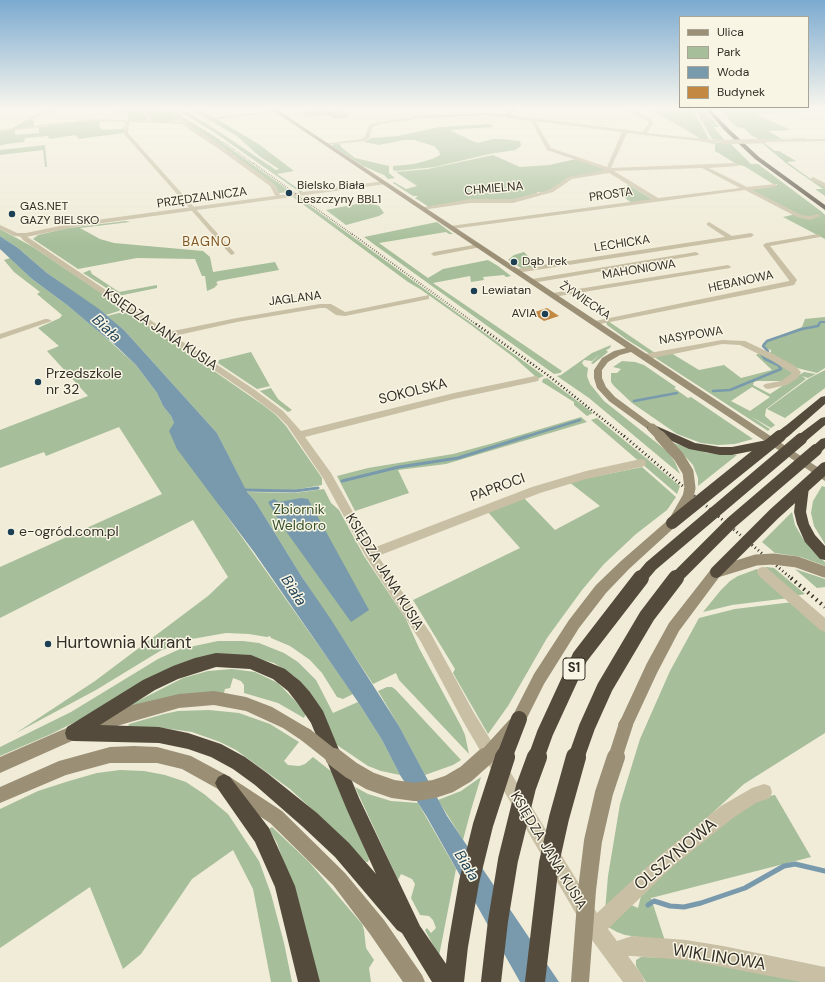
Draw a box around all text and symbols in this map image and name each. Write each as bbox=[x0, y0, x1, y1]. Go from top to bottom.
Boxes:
legend bbox=[679, 16, 809, 108]
text: Ulica bbox=[717, 24, 744, 40]
text: Park bbox=[717, 44, 741, 60]
text: Woda bbox=[717, 64, 749, 80]
text: Budynek bbox=[717, 84, 765, 100]
place label: Bielsko Biała Leszczyny BBL1 bbox=[297, 179, 381, 207]
street label: CHMIELNA bbox=[464, 179, 524, 199]
street label: PRZĘDZALNICZA bbox=[156, 185, 248, 211]
street label: PROSTA bbox=[588, 185, 634, 205]
marker: Bielsko Biała Leszczyny BBL1 bbox=[284, 188, 294, 198]
place label: GAS.NET GAZY BIELSKO bbox=[20, 200, 99, 228]
marker: GAS.NET GAZY BIELSKO bbox=[7, 209, 17, 219]
street label: LECHICKA bbox=[593, 232, 651, 256]
district label: BAGNO bbox=[182, 235, 232, 251]
place label: Dąb Irek bbox=[522, 255, 567, 269]
marker: Dąb Irek bbox=[509, 257, 519, 267]
street label: MAHONIOWA bbox=[601, 257, 677, 283]
street label: HEBANOWA bbox=[707, 268, 775, 296]
street label: ŻYWIECKA bbox=[557, 279, 613, 323]
place label: Lewiatan bbox=[482, 284, 531, 298]
street label: KSIĘDZA JANA KUSIA bbox=[100, 285, 220, 375]
marker: Lewiatan bbox=[469, 286, 479, 296]
street label: JAGLANA bbox=[268, 289, 322, 309]
place label: AVIA bbox=[511, 307, 537, 321]
marker: AVIA bbox=[540, 309, 550, 319]
water label: Biała bbox=[88, 311, 124, 347]
street label: NASYPOWA bbox=[658, 324, 724, 348]
place label: Przedszkole nr 32 bbox=[46, 366, 122, 398]
street label: SOKOLSKA bbox=[377, 375, 449, 409]
marker: Przedszkole nr 32 bbox=[33, 377, 43, 387]
street label: PAPROCI bbox=[468, 470, 528, 506]
park label: Zbiornik Weldoro bbox=[272, 502, 326, 534]
street label: KSIĘDZA JANA KUSIA bbox=[341, 511, 427, 633]
place label: e-ogród.com.pl bbox=[19, 524, 119, 540]
marker: e-ogród.com.pl bbox=[6, 527, 16, 537]
water label: Biała bbox=[276, 572, 310, 610]
place label: Hurtownia Kurant bbox=[56, 634, 192, 654]
marker: Hurtownia Kurant bbox=[43, 639, 53, 649]
road number: S1 bbox=[563, 658, 585, 680]
street label: KSIĘDZA JANA KUSIA bbox=[506, 789, 590, 913]
street label: OLSZYNOWA bbox=[631, 815, 721, 895]
water label: Biała bbox=[450, 847, 482, 885]
street label: WIKLINOWA bbox=[671, 941, 767, 975]

